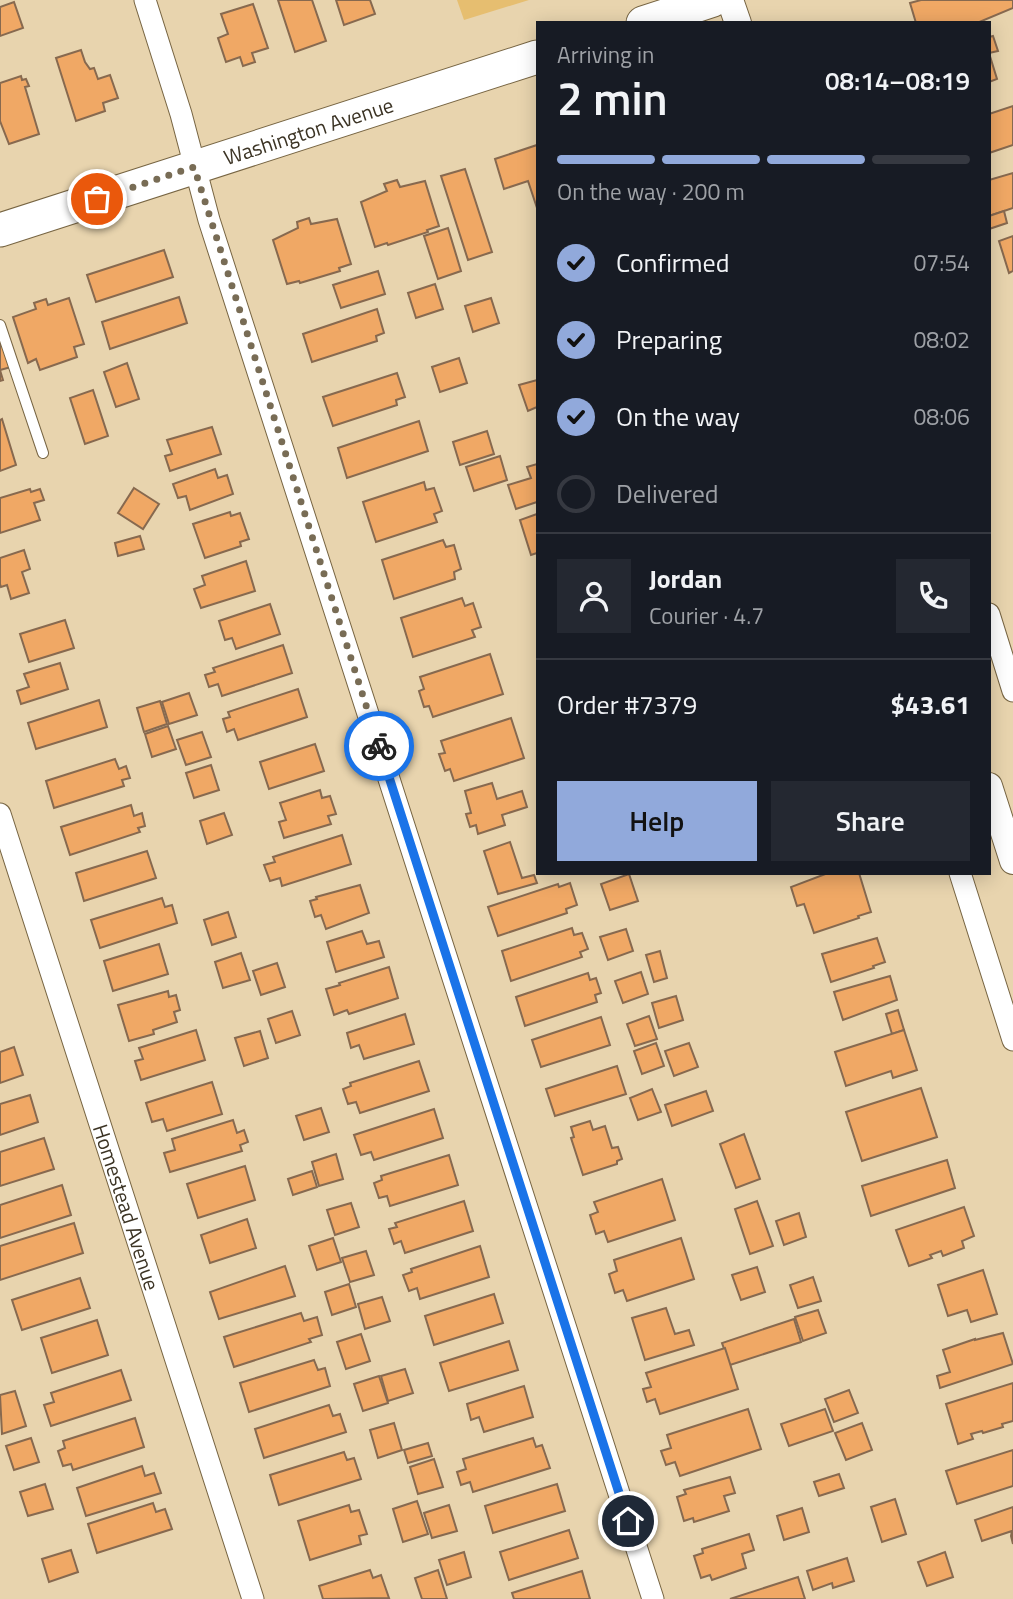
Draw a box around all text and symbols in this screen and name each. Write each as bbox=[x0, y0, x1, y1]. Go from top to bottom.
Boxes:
text: Arriving in bbox=[557, 37, 654, 72]
text: 08:14–08:19 bbox=[825, 61, 970, 100]
text: 2 min bbox=[557, 63, 668, 133]
street label: Washington Avenue bbox=[219, 88, 397, 173]
pin bbox=[67, 169, 127, 229]
text: On the way · 200 m bbox=[557, 174, 745, 209]
icon: bag bbox=[78, 180, 116, 218]
text: Confirmed bbox=[616, 243, 730, 282]
icon: check bbox=[557, 244, 595, 282]
text: 07:54 bbox=[913, 245, 970, 280]
text: Preparing bbox=[616, 320, 722, 359]
icon: check bbox=[557, 321, 595, 359]
text: 08:02 bbox=[913, 322, 970, 357]
text: On the way bbox=[616, 397, 740, 436]
icon: check bbox=[557, 398, 595, 436]
text: 08:06 bbox=[913, 399, 970, 434]
text: Delivered bbox=[616, 474, 719, 513]
button: person bbox=[557, 559, 631, 633]
text: Jordan bbox=[649, 559, 722, 598]
button: phone bbox=[896, 559, 970, 633]
text: Courier · 4.7 bbox=[649, 598, 764, 633]
text: Order #7379 bbox=[557, 685, 697, 724]
text: $43.61 bbox=[891, 685, 970, 724]
courier bbox=[344, 711, 414, 781]
icon: bike bbox=[360, 727, 398, 765]
button: Help bbox=[557, 781, 757, 861]
button: Share bbox=[771, 781, 970, 861]
street label: Homestead Avenue bbox=[85, 1120, 168, 1294]
pin bbox=[598, 1491, 658, 1551]
icon: home bbox=[609, 1502, 647, 1540]

